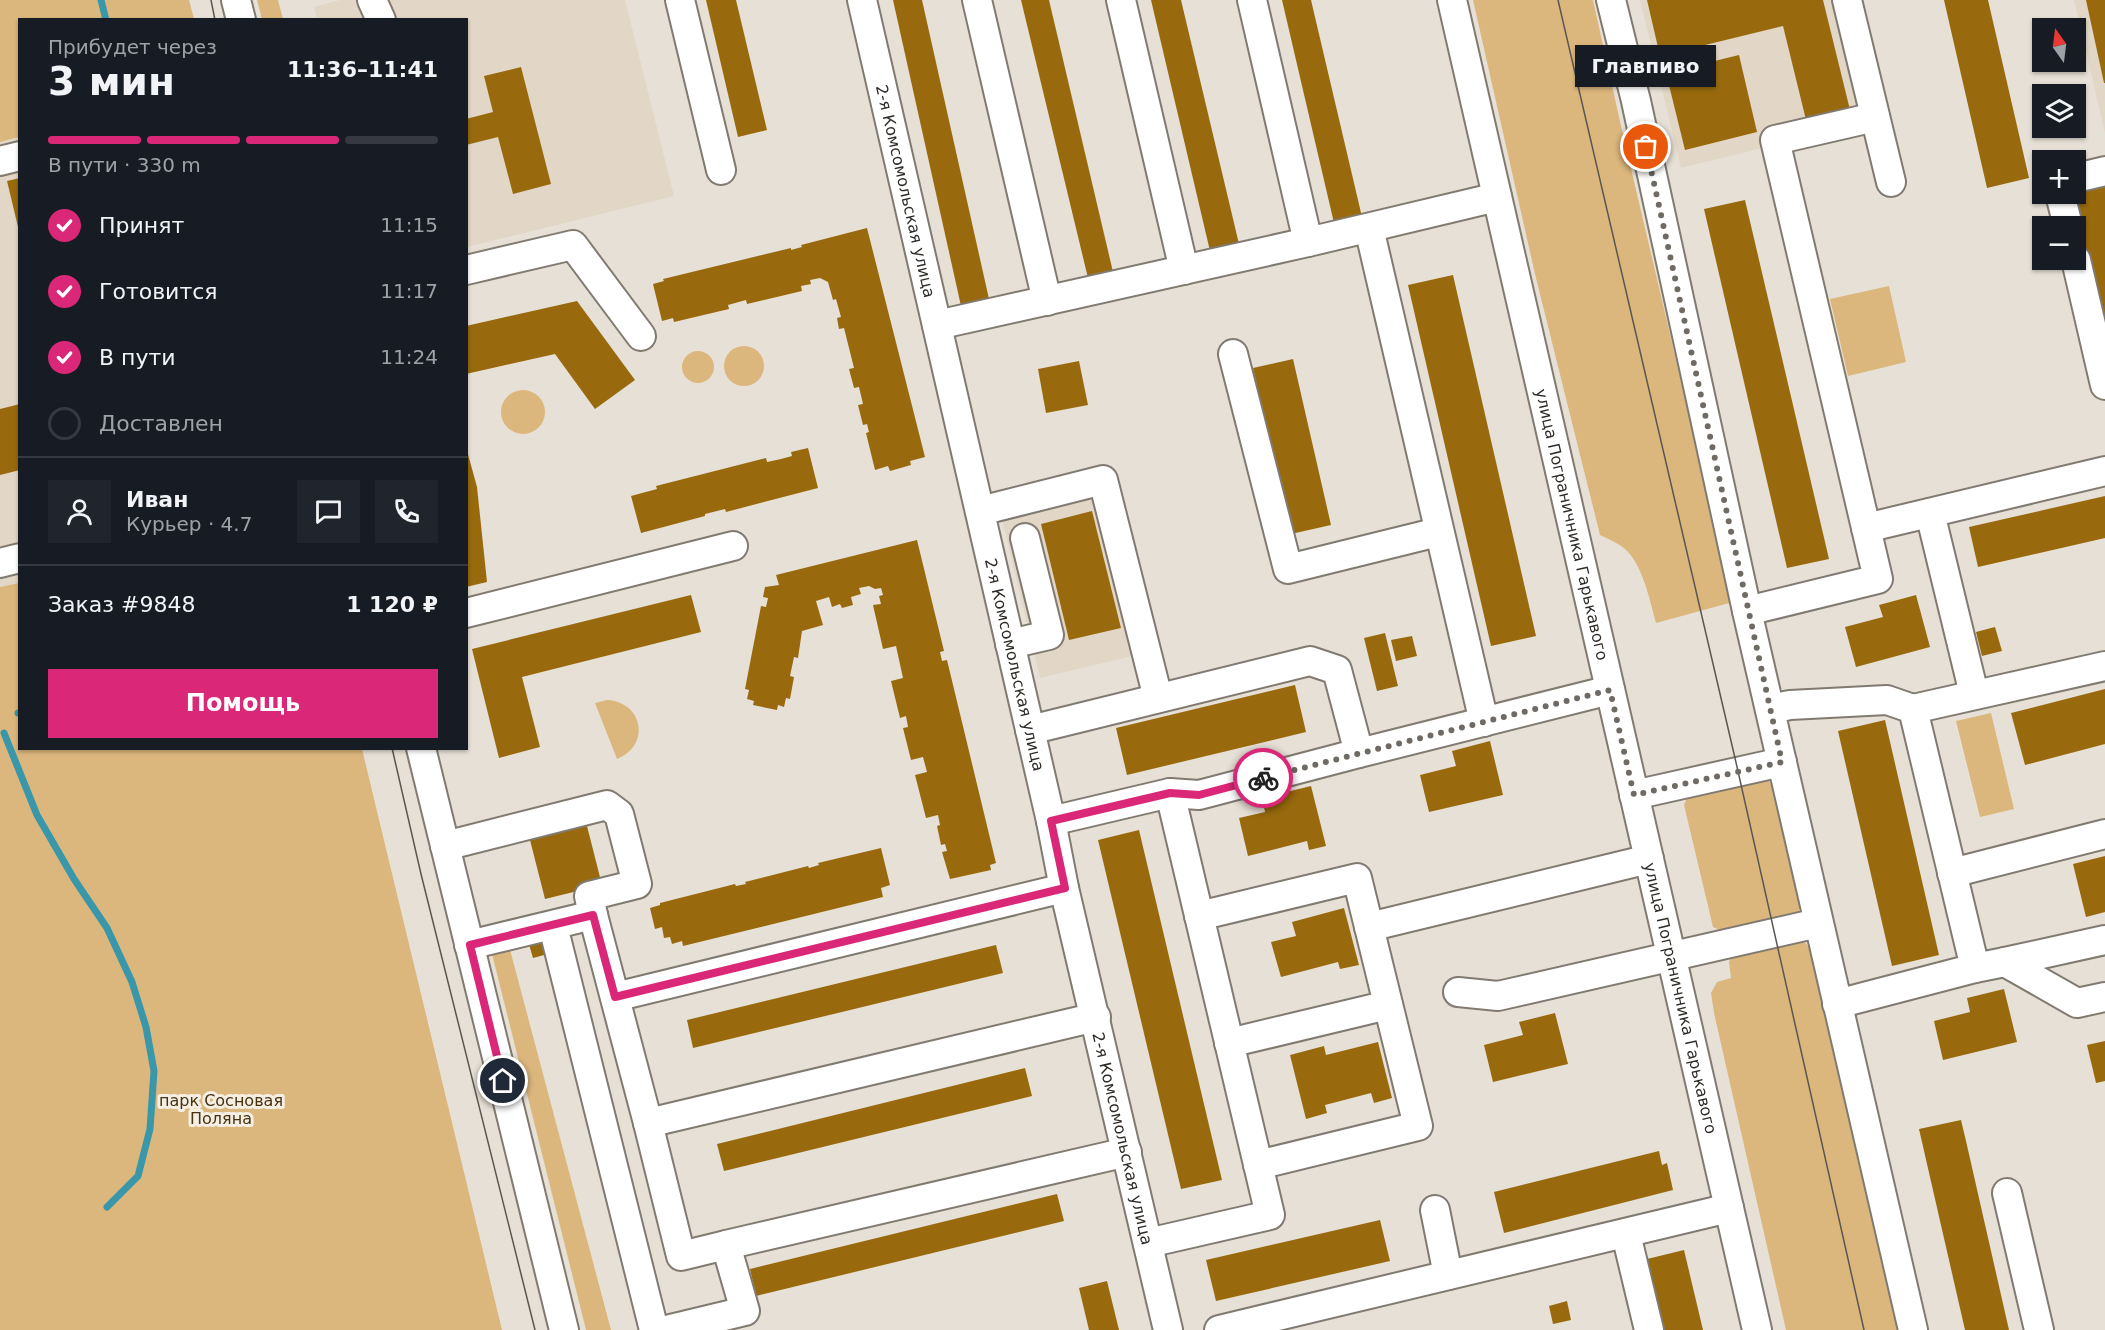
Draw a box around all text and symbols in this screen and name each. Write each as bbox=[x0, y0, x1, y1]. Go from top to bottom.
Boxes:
north arrow bbox=[2032, 18, 2086, 72]
map controls bbox=[2032, 18, 2086, 270]
text: Прибудет через bbox=[48, 35, 217, 59]
callout: Главпиво bbox=[1576, 45, 1716, 87]
text: Главпиво bbox=[1592, 54, 1699, 78]
text: 11:36–11:41 bbox=[287, 57, 438, 82]
text: 3 мин bbox=[48, 59, 175, 104]
street label: 2-я Комсомольская улица bbox=[872, 83, 940, 299]
button: layers bbox=[2032, 84, 2086, 138]
pin bbox=[1620, 121, 1671, 172]
icon: bag bbox=[1629, 130, 1662, 163]
button: + bbox=[2032, 150, 2086, 204]
text: В пути · 330 m bbox=[48, 153, 201, 177]
icon: check bbox=[48, 209, 81, 242]
text: Принят bbox=[99, 213, 184, 238]
text: 11:15 bbox=[380, 213, 438, 237]
button: − bbox=[2032, 216, 2086, 270]
icon: check bbox=[48, 275, 81, 308]
text: Готовится bbox=[99, 279, 218, 304]
text: 11:17 bbox=[380, 279, 438, 303]
icon: check bbox=[48, 341, 81, 374]
text: В пути bbox=[99, 345, 176, 370]
text: 11:24 bbox=[380, 345, 438, 369]
street label: улица Пограничника Гарькавого bbox=[1532, 387, 1613, 662]
text: Доставлен bbox=[99, 411, 223, 436]
button: person bbox=[48, 480, 111, 543]
button: chat bbox=[297, 480, 360, 543]
button: phone bbox=[375, 480, 438, 543]
text: Иван bbox=[126, 487, 188, 512]
text: Курьер · 4.7 bbox=[126, 512, 252, 536]
street label: 2-я Комсомольская улица bbox=[981, 556, 1049, 773]
text: Заказ #9848 bbox=[48, 592, 195, 617]
text: 1 120 ₽ bbox=[346, 592, 438, 617]
button: Помощь bbox=[48, 669, 438, 738]
courier bbox=[1233, 748, 1293, 808]
icon: bike bbox=[1247, 762, 1280, 795]
street label: улица Пограничника Гарькавого bbox=[1641, 860, 1721, 1136]
street label: 2-я Комсомольская улица bbox=[1089, 1030, 1157, 1247]
pin bbox=[477, 1055, 528, 1106]
icon: home bbox=[486, 1064, 519, 1097]
park label: парк Сосновая Поляна bbox=[159, 1091, 283, 1128]

